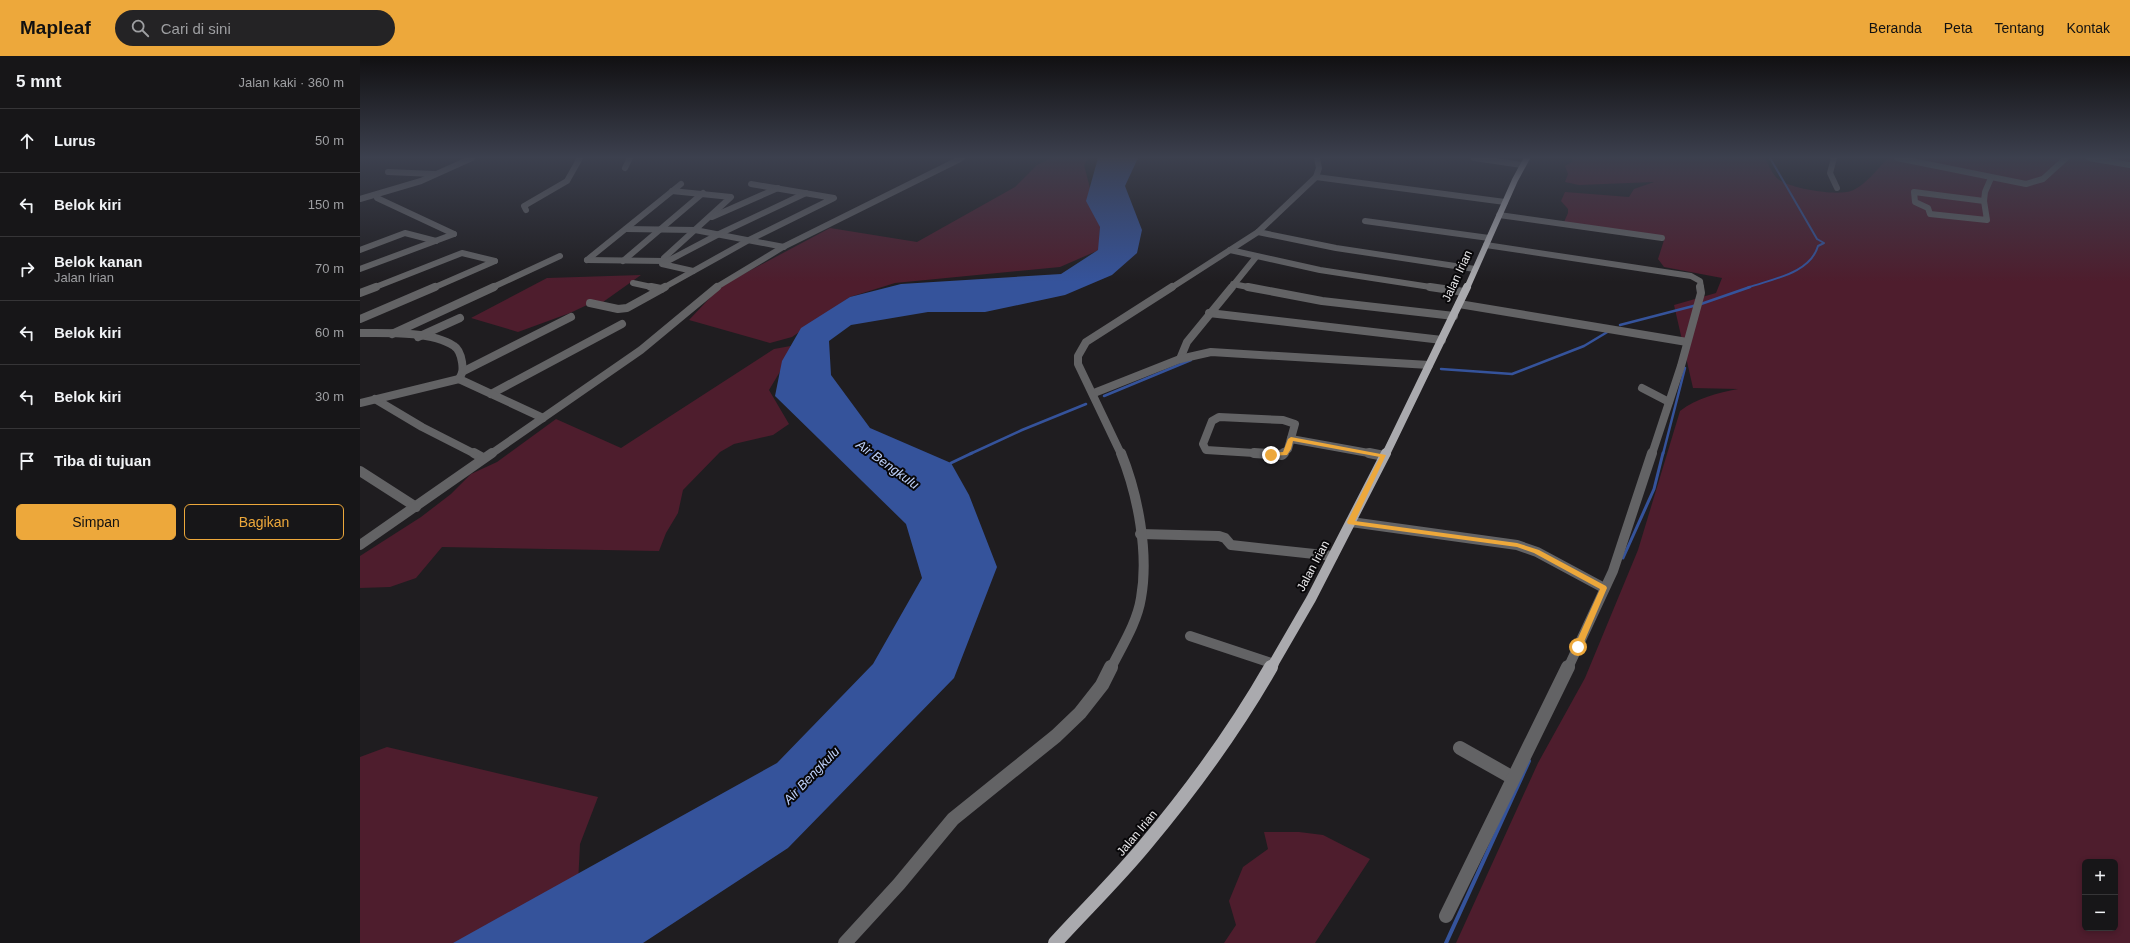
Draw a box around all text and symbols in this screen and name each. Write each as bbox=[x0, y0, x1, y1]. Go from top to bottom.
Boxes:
search box bbox=[115, 10, 395, 46]
text: Mapleaf bbox=[20, 17, 91, 38]
icon: search bbox=[129, 17, 151, 39]
text: Cari di sini bbox=[161, 20, 231, 37]
text: Beranda bbox=[1869, 20, 1922, 36]
text: Peta bbox=[1944, 20, 1973, 36]
text: Tentang bbox=[1995, 20, 2044, 36]
text: Kontak bbox=[2066, 20, 2110, 36]
text: 5 mnt bbox=[16, 72, 61, 91]
text: Jalan kaki · 360 m bbox=[239, 75, 344, 90]
icon: ahead bbox=[16, 130, 38, 152]
text: Lurus bbox=[54, 132, 96, 149]
text: 50 m bbox=[315, 133, 344, 148]
icon: left bbox=[16, 194, 38, 216]
text: Belok kiri bbox=[54, 196, 122, 213]
text: 150 m bbox=[308, 197, 344, 212]
street label: Jalan Irian bbox=[1439, 248, 1475, 304]
text: Belok kanan bbox=[54, 253, 142, 270]
icon: right bbox=[16, 258, 38, 280]
text: 70 m bbox=[315, 261, 344, 276]
text: Jalan Irian bbox=[54, 270, 114, 285]
icon: left bbox=[16, 322, 38, 344]
text: Belok kiri bbox=[54, 324, 122, 341]
text: 60 m bbox=[315, 325, 344, 340]
icon: left bbox=[16, 386, 38, 408]
text: Belok kiri bbox=[54, 388, 122, 405]
text: 30 m bbox=[315, 389, 344, 404]
water label: Air Bengkulu bbox=[853, 436, 922, 492]
route end bbox=[1262, 446, 1280, 464]
icon: arrive bbox=[16, 450, 38, 472]
text: Tiba di tujuan bbox=[54, 452, 151, 469]
button: Simpan bbox=[16, 504, 176, 540]
button: Bagikan bbox=[184, 504, 344, 540]
street label: Jalan Irian bbox=[1294, 538, 1332, 594]
route start bbox=[1569, 638, 1587, 656]
water label: Air Bengkulu bbox=[780, 744, 842, 808]
street label: Jalan Irian bbox=[1114, 807, 1160, 859]
map controls bbox=[2082, 859, 2118, 931]
button: + bbox=[2082, 859, 2118, 895]
button: − bbox=[2082, 895, 2118, 931]

